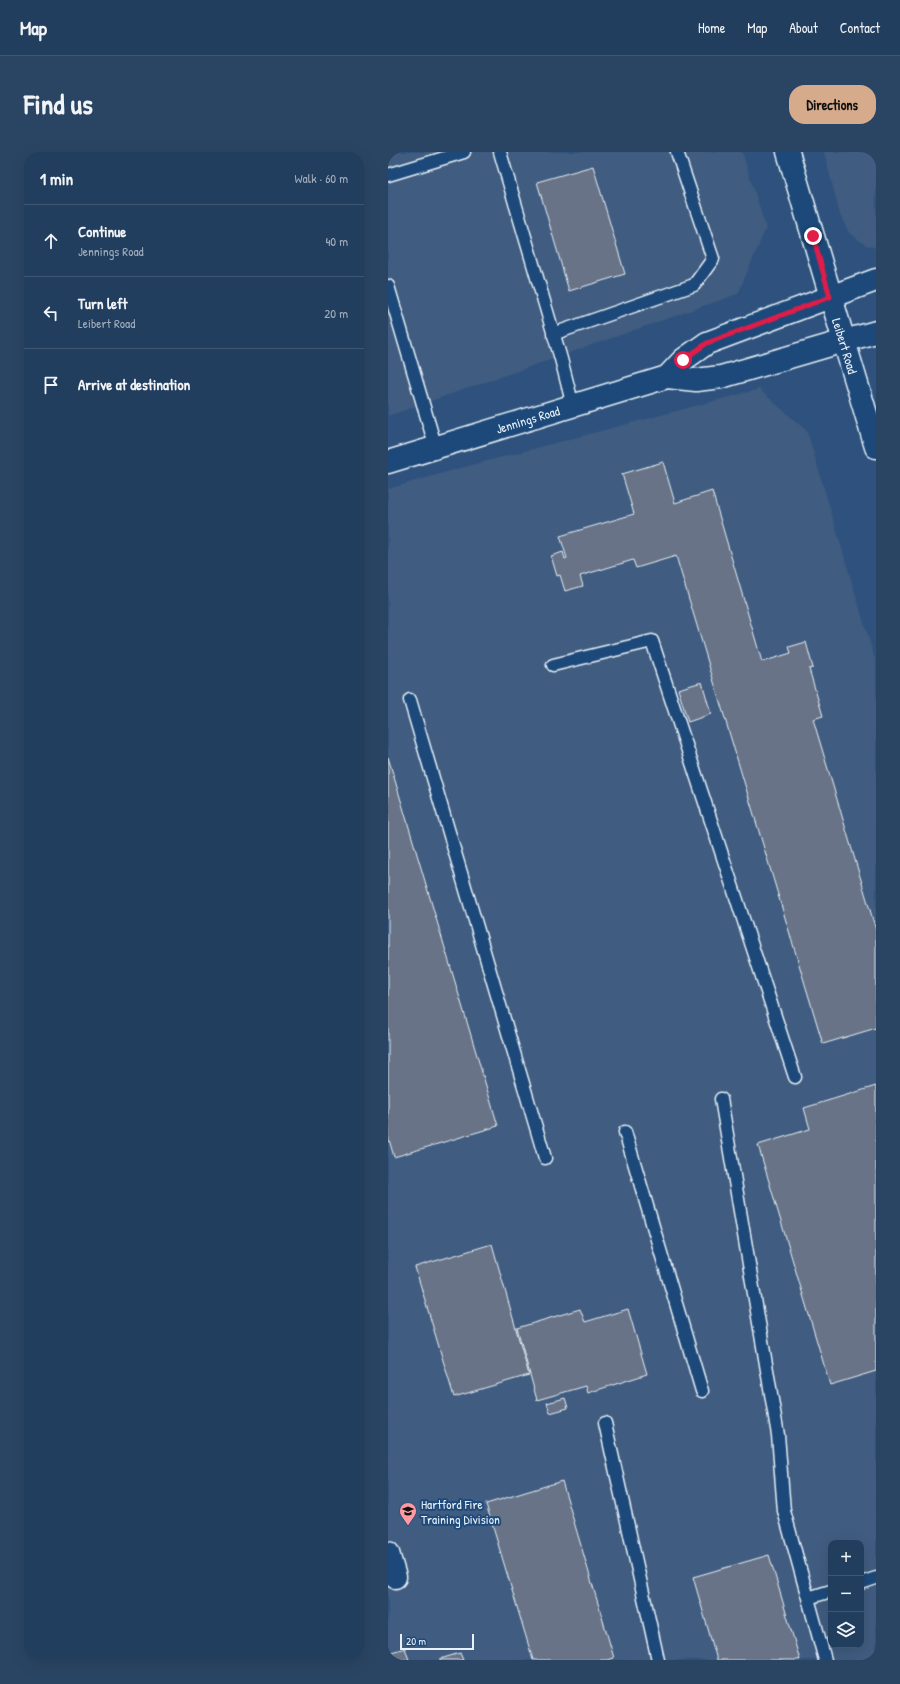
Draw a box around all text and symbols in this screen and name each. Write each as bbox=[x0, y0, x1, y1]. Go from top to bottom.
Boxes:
text: Map bbox=[20, 15, 47, 41]
text: Home bbox=[698, 18, 725, 37]
text: Map bbox=[747, 18, 767, 37]
text: About bbox=[789, 18, 818, 37]
text: Contact bbox=[840, 18, 880, 37]
text: Find us bbox=[24, 85, 93, 123]
button: Directions bbox=[789, 85, 876, 124]
text: 1 min bbox=[40, 167, 73, 190]
text: Walk · 60 m bbox=[295, 169, 348, 187]
text: Continue bbox=[78, 221, 126, 242]
route end bbox=[804, 227, 822, 245]
icon: ahead bbox=[40, 230, 62, 252]
text: 40 m bbox=[325, 232, 348, 250]
text: Jennings Road bbox=[78, 242, 144, 260]
text: Turn left bbox=[78, 293, 128, 314]
icon: left bbox=[40, 302, 62, 324]
text: 20 m bbox=[324, 304, 348, 322]
text: Leibert Road bbox=[78, 314, 135, 332]
street label: Leibert Road bbox=[828, 316, 862, 376]
route start bbox=[674, 351, 692, 369]
icon: arrive bbox=[40, 374, 62, 396]
text: Arrive at destination bbox=[78, 374, 190, 395]
street label: Jennings Road bbox=[494, 401, 562, 438]
place label: Hartford Fire Training Division bbox=[421, 1495, 500, 1528]
school or university icon: Hartford Fire Training Division bbox=[398, 1501, 418, 1526]
map controls bbox=[828, 1540, 864, 1648]
button: + bbox=[828, 1540, 864, 1576]
button: − bbox=[828, 1576, 864, 1612]
button: layers bbox=[828, 1612, 864, 1648]
scale bar bbox=[400, 1632, 474, 1651]
text: 20 m bbox=[406, 1634, 426, 1648]

